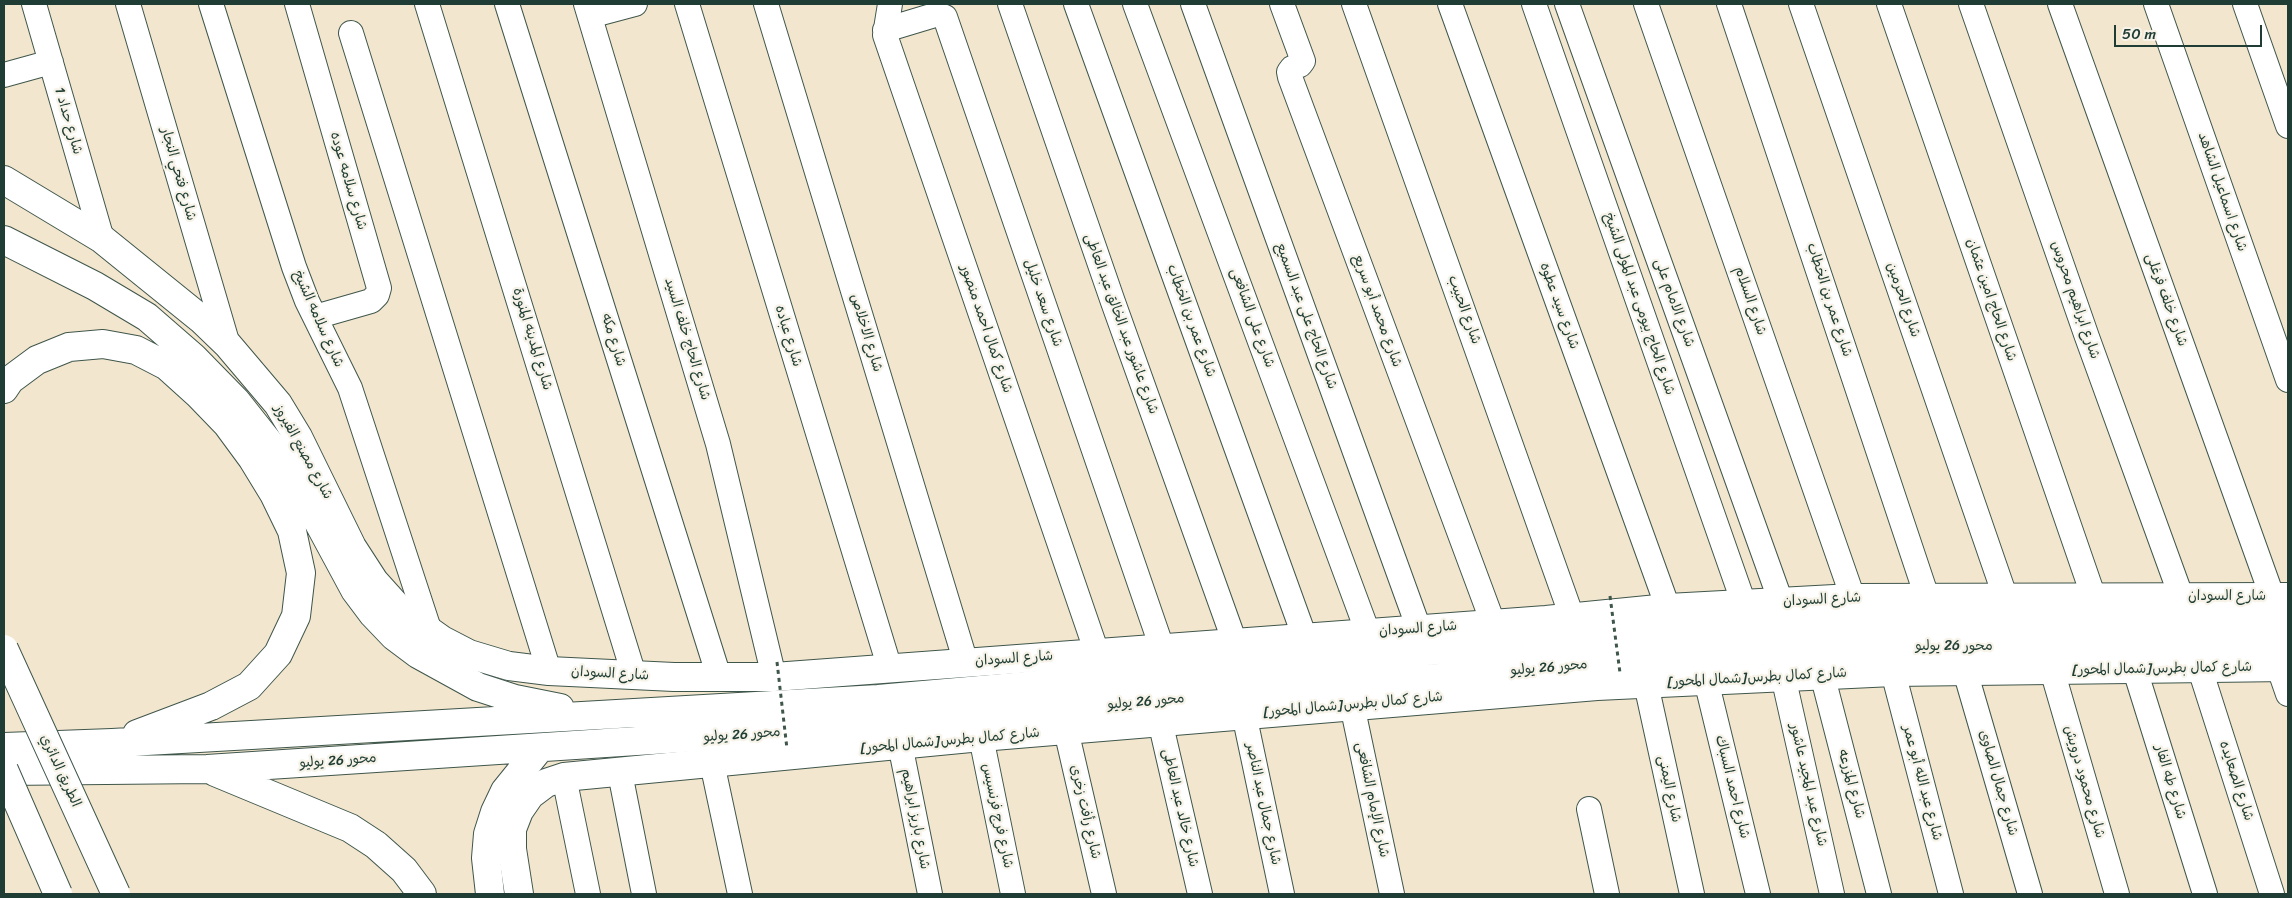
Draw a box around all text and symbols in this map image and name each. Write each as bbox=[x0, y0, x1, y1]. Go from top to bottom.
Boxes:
scale bar bbox=[2117, 15, 2264, 47]
text: 50 m bbox=[2122, 21, 2156, 47]
street label: شارع حداد 1 bbox=[50, 85, 86, 157]
street label: شارع فتحي النجار bbox=[157, 125, 199, 223]
street label: شارع سلامه عوده bbox=[326, 130, 370, 232]
street label: شارع اسماعيل الشاهد bbox=[2194, 130, 2250, 254]
street label: شارع الحاج بيومى عبد المولى الشيخ bbox=[1600, 211, 1678, 397]
street label: شارع عاشور عبد الخالق عبد العاطى bbox=[1080, 231, 1162, 417]
street label: شارع الحاج امين عثمان bbox=[1962, 236, 2020, 364]
street label: شارع ابراهيم محروس bbox=[2047, 239, 2103, 361]
street label: شارع الحاج على عبد السميع bbox=[1272, 240, 1340, 392]
street label: شارع عمر بن الخطاب bbox=[1803, 241, 1855, 359]
street label: شارع خلف فرغلى bbox=[2141, 251, 2191, 349]
street label: شارع محمد أبو سريع bbox=[1349, 252, 1405, 370]
street label: شارع الامام على bbox=[1650, 256, 1698, 350]
street label: شارع سعد خليل bbox=[1020, 257, 1066, 349]
street label: شارع سيد عطوه bbox=[1536, 260, 1582, 352]
street label: شارع الحرمين bbox=[1882, 260, 1924, 340]
street label: شارع عمر بن الخطاب bbox=[1163, 262, 1219, 380]
street label: شارع كمال احمد منصور bbox=[956, 263, 1016, 395]
street label: شارع السلام bbox=[1730, 264, 1770, 338]
street label: شارع على الشافعى bbox=[1226, 266, 1278, 370]
street label: شارع سلامه الشيخ bbox=[289, 268, 347, 370]
street label: شارع الحبيب bbox=[1444, 273, 1484, 347]
street label: شارع الحاج خلف السيد bbox=[660, 276, 714, 402]
street label: شارع المدينه المنورة bbox=[508, 286, 556, 392]
street label: شارع الاخلاص bbox=[846, 292, 886, 374]
street label: شارع عباده bbox=[771, 303, 805, 369]
street label: شارع مكه bbox=[597, 311, 629, 369]
street label: شارع مصنع الفيروز bbox=[270, 402, 336, 502]
street label: شارع السودان bbox=[2188, 588, 2266, 604]
street label: شارع السودان bbox=[1783, 590, 1861, 610]
street label: شارع السودان bbox=[1378, 618, 1458, 640]
street label: محور 26 يوليو bbox=[1915, 638, 1993, 654]
street label: شارع السودان bbox=[974, 648, 1054, 670]
street label: محور 26 يوليو bbox=[1510, 656, 1588, 680]
street label: شارع كمال بطرس[شمال المحور] bbox=[2072, 659, 2252, 679]
street label: شارع السودان bbox=[571, 664, 649, 684]
street label: شارع كمال بطرس[شمال المحور] bbox=[1667, 665, 1847, 691]
street label: شارع كمال بطرس[شمال المحور] bbox=[1263, 689, 1443, 721]
street label: محور 26 يوليو bbox=[1107, 690, 1185, 714]
street label: شارع عبد المجيد عاشور bbox=[1786, 722, 1830, 848]
street label: شارع عبد الله أبو عمر bbox=[1899, 723, 1945, 843]
street label: محور 26 يوليو bbox=[703, 724, 781, 746]
street label: شارع محمود درويش bbox=[2060, 724, 2108, 840]
street label: شارع كمال بطرس[شمال المحور] bbox=[860, 725, 1040, 757]
street label: شارع جمال الصاوى bbox=[1975, 728, 2021, 838]
street label: الطريق الدائري bbox=[36, 732, 84, 810]
street label: شارع احمد السباك bbox=[1711, 734, 1753, 840]
street label: شارع الصعايده bbox=[2215, 739, 2257, 823]
street label: شارع جمال عبد الناصر bbox=[1242, 741, 1284, 867]
street label: شارع الإمام الشافعى bbox=[1352, 741, 1392, 859]
street label: شارع طه الفار bbox=[2151, 743, 2189, 821]
street label: شارع خالد عبد العاطى bbox=[1158, 747, 1202, 869]
street label: شارع المزرعه bbox=[1834, 748, 1868, 820]
street label: محور 26 يوليو bbox=[299, 750, 377, 772]
street label: شارع اليمنى bbox=[1654, 754, 1684, 824]
street label: شارع فرج فرنسيس bbox=[978, 762, 1016, 870]
street label: شارع رأفت زخرى bbox=[1066, 763, 1104, 861]
street label: شارع باريز ابراهيم bbox=[897, 767, 933, 871]

